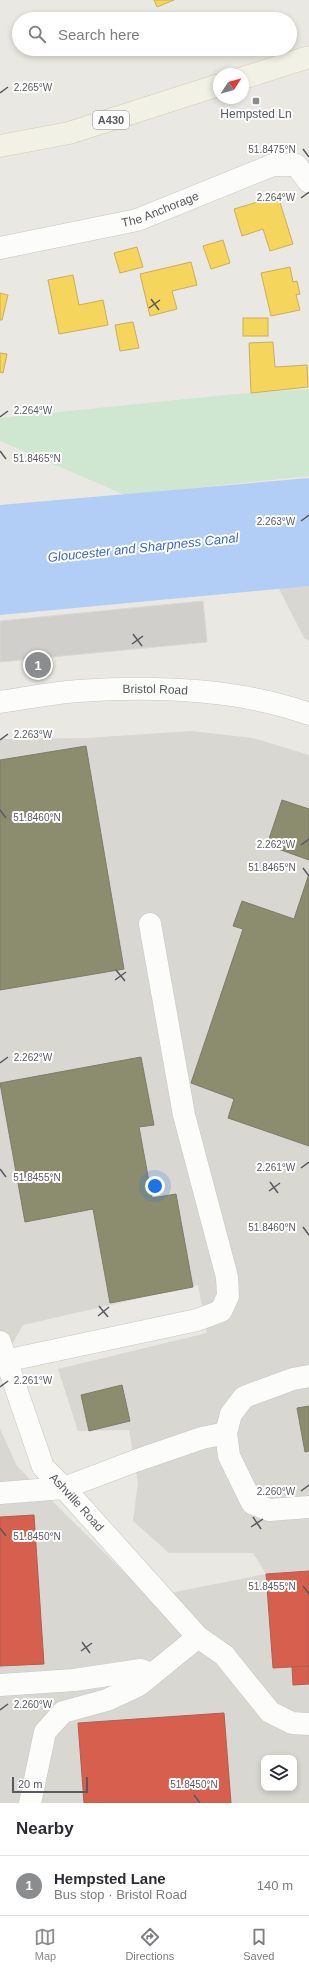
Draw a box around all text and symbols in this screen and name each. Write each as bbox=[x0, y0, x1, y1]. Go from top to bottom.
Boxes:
search box bbox=[12, 12, 297, 56]
icon: search bbox=[26, 23, 48, 45]
text: Search here bbox=[58, 26, 140, 43]
north arrow bbox=[213, 68, 249, 104]
text: 2.265°W bbox=[14, 82, 53, 93]
marker: Hempsted Ln bbox=[251, 96, 261, 106]
place label: Hempsted Ln bbox=[220, 107, 292, 121]
road number: A430 bbox=[93, 111, 129, 129]
text: 51.8475°N bbox=[248, 144, 296, 155]
street label: The Anchorage bbox=[120, 189, 201, 230]
text: 2.264°W bbox=[257, 192, 296, 203]
text: 2.264°W bbox=[14, 405, 53, 416]
text: 51.8465°N bbox=[13, 453, 61, 464]
text: 2.263°W bbox=[257, 516, 296, 527]
water label: Gloucester and Sharpness Canal bbox=[47, 530, 240, 565]
pin: 1 bbox=[25, 650, 51, 680]
street label: Bristol Road bbox=[122, 682, 188, 698]
text: 2.263°W bbox=[14, 729, 53, 740]
text: 51.8460°N bbox=[13, 812, 61, 823]
text: 2.262°W bbox=[257, 839, 296, 850]
text: 51.8465°N bbox=[248, 862, 296, 873]
text: 2.262°W bbox=[14, 1052, 53, 1063]
text: 2.261°W bbox=[257, 1162, 296, 1173]
text: 51.8455°N bbox=[13, 1172, 61, 1183]
your location bbox=[145, 1176, 165, 1196]
text: 51.8460°N bbox=[248, 1222, 296, 1233]
text: 2.261°W bbox=[14, 1375, 53, 1386]
street label: Ashville Road bbox=[47, 1471, 107, 1534]
text: 2.260°W bbox=[257, 1486, 296, 1497]
text: 51.8450°N bbox=[13, 1531, 61, 1542]
text: 51.8455°N bbox=[248, 1581, 296, 1592]
text: 2.260°W bbox=[14, 1699, 53, 1710]
map controls bbox=[261, 1755, 297, 1791]
button: layers bbox=[261, 1755, 297, 1791]
scale bar bbox=[12, 1775, 88, 1794]
text: 20 m bbox=[18, 1778, 42, 1790]
text: 51.8450°N bbox=[170, 1779, 218, 1790]
text: Nearby bbox=[16, 1819, 74, 1838]
text: Hempsted Lane bbox=[54, 1870, 166, 1887]
text: 1 bbox=[25, 1878, 33, 1893]
text: 140 m bbox=[257, 1878, 293, 1893]
text: Bus stop · Bristol Road bbox=[54, 1887, 187, 1902]
tab: Map bbox=[34, 1926, 56, 1962]
tab: Directions bbox=[125, 1926, 174, 1962]
tab: Saved bbox=[243, 1926, 274, 1962]

